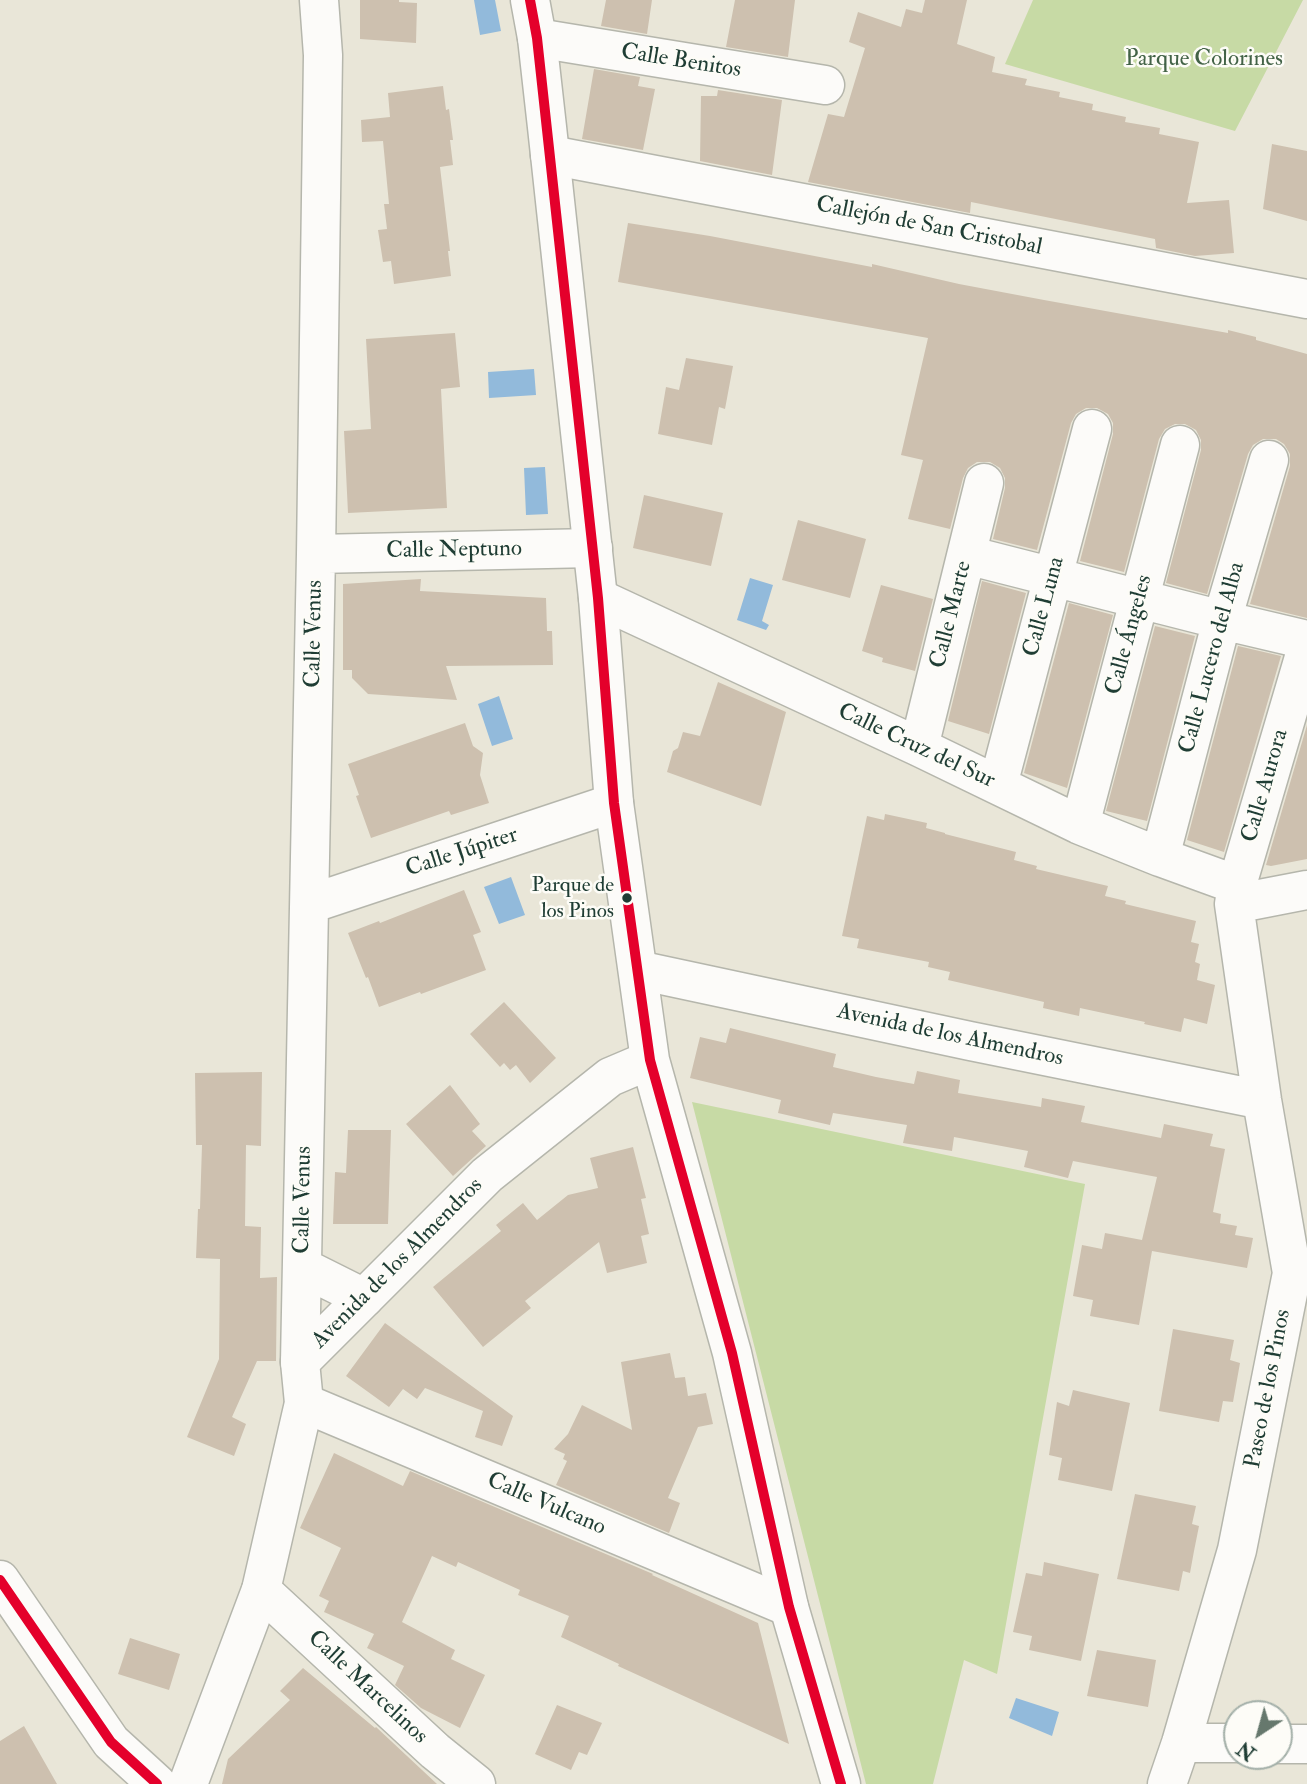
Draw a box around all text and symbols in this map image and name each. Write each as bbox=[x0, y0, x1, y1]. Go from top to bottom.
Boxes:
street label: Calle Benitos bbox=[619, 39, 743, 85]
park label: Parque Colorines bbox=[1125, 46, 1283, 74]
street label: Callejón de San Cristobal bbox=[814, 192, 1044, 262]
street label: Calle Neptuno bbox=[386, 536, 522, 566]
street label: Calle Luna bbox=[1018, 554, 1072, 660]
street label: Calle Marte bbox=[925, 559, 979, 671]
street label: Calle Lucero del Alba bbox=[1174, 559, 1252, 757]
street label: Calle Ángeles bbox=[1101, 572, 1159, 698]
street label: Calle Venus bbox=[300, 580, 330, 688]
street label: Calle Cruz del Sur bbox=[833, 699, 999, 795]
street label: Calle Aurora bbox=[1237, 726, 1295, 846]
street label: Calle Júpiter bbox=[402, 822, 522, 884]
place label: Parque de los Pinos bbox=[532, 873, 614, 923]
marker: Parque de los Pinos bbox=[620, 891, 634, 905]
street label: Avenida de los Almendros bbox=[834, 999, 1066, 1073]
street label: Calle Venus bbox=[289, 1146, 319, 1254]
street label: Avenida de los Almendros bbox=[307, 1173, 489, 1355]
street label: Paseo de los Pinos bbox=[1240, 1307, 1298, 1471]
street label: Calle Vulcano bbox=[482, 1468, 610, 1542]
street label: Calle Marcelinos bbox=[301, 1625, 433, 1751]
north arrow bbox=[1223, 1700, 1293, 1770]
text: N bbox=[1233, 1736, 1261, 1765]

